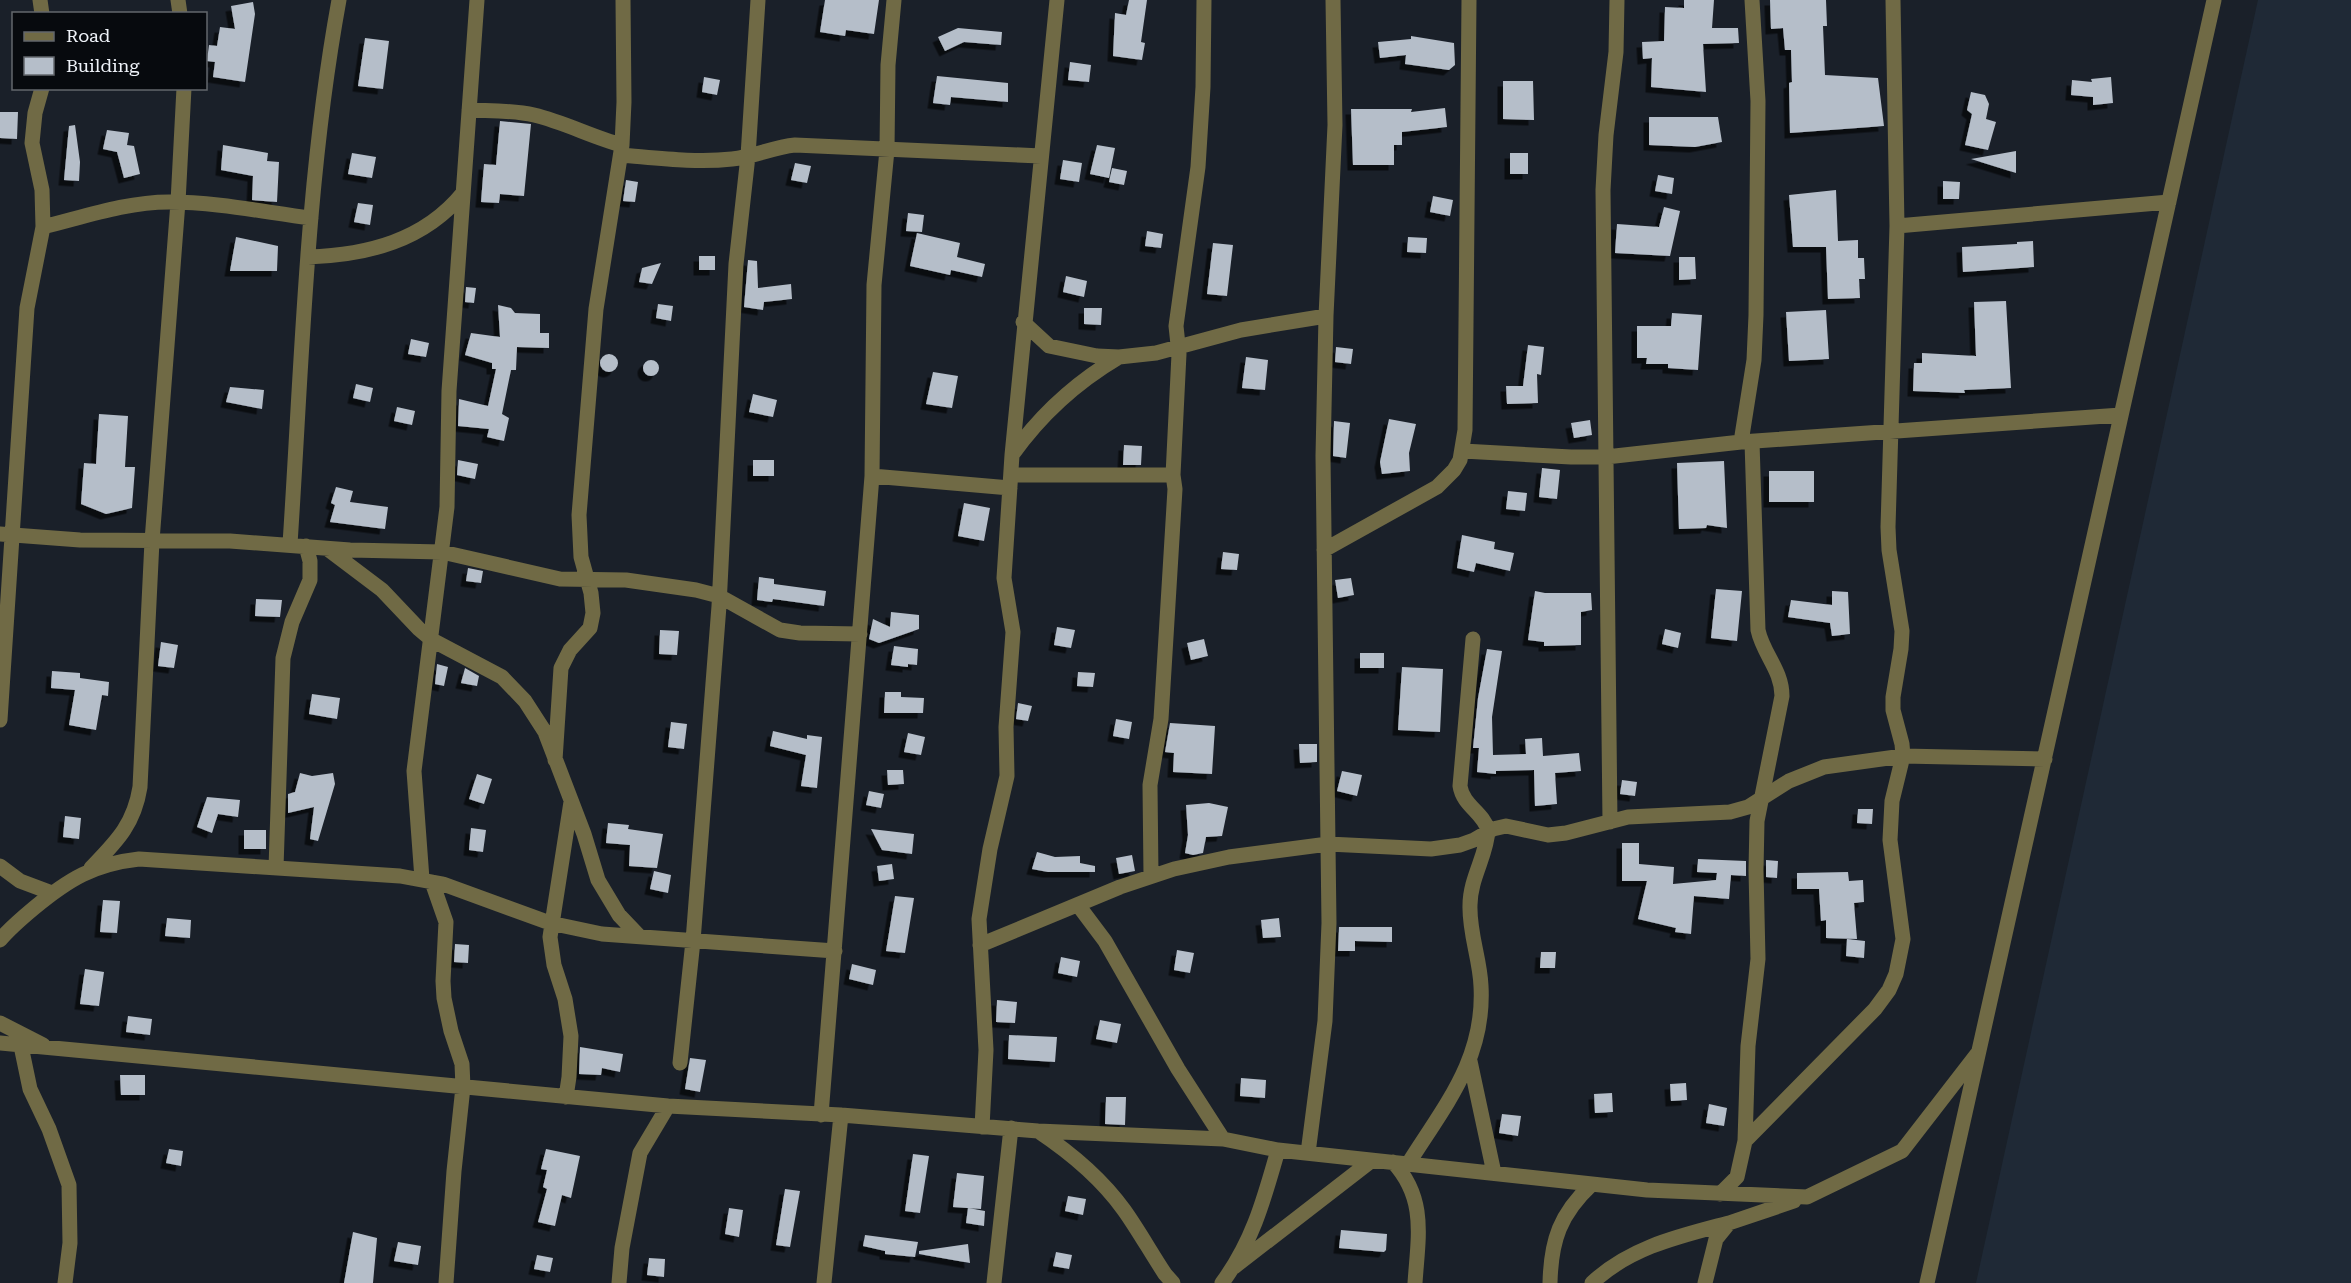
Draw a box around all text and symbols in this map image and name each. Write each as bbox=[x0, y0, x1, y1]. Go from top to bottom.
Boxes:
legend bbox=[12, 12, 207, 90]
text: Road bbox=[66, 25, 111, 46]
text: Building bbox=[66, 55, 140, 76]

